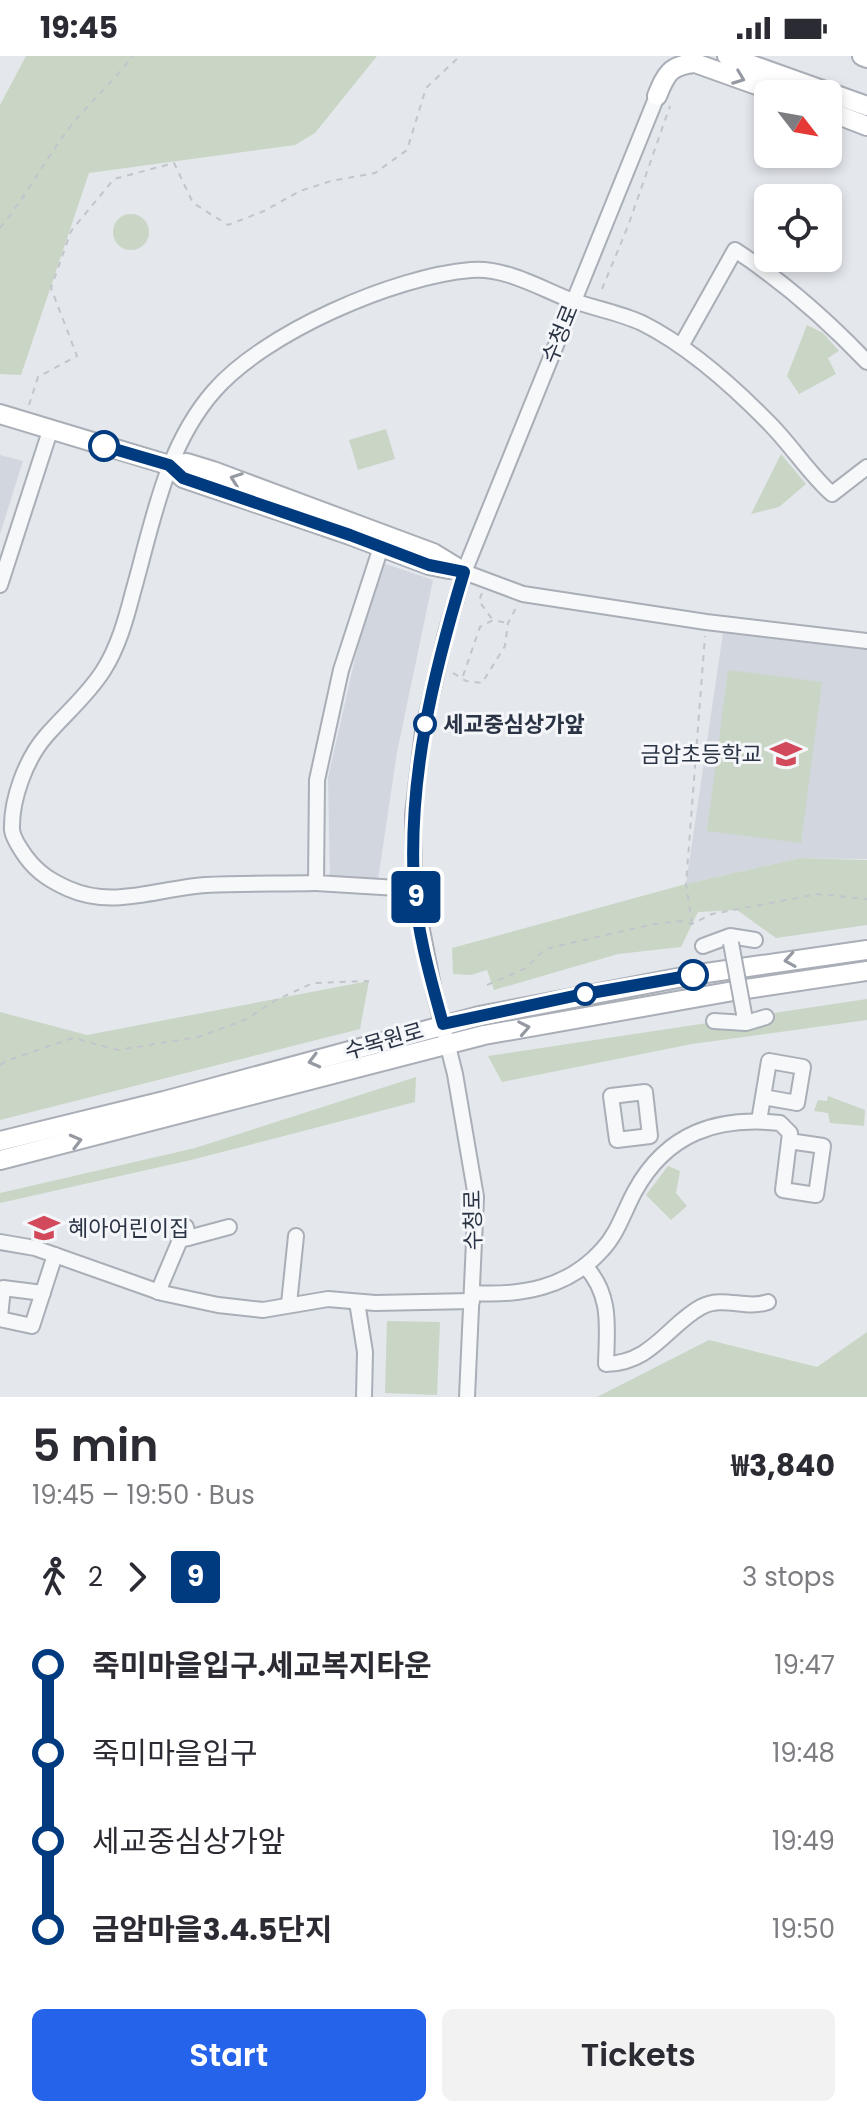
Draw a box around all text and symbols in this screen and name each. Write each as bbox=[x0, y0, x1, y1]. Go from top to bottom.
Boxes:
text: 19:45 bbox=[40, 6, 118, 49]
one-way arrow bbox=[731, 68, 745, 85]
north arrow bbox=[754, 80, 842, 168]
map controls bbox=[754, 80, 842, 272]
button: locate bbox=[754, 184, 842, 272]
street label: 수청로 bbox=[534, 300, 586, 368]
unlabelled marker bbox=[89, 431, 119, 461]
one-way arrow bbox=[230, 472, 244, 489]
place label: 세교중심상가앞 bbox=[443, 709, 585, 740]
marker: 세교중심상가앞 bbox=[414, 713, 436, 735]
school or university icon: 금암초등학교 bbox=[769, 737, 803, 771]
place label: 금암초등학교 bbox=[641, 739, 762, 770]
line badge: 9 bbox=[390, 871, 442, 923]
text: 9 bbox=[407, 877, 425, 916]
one-way arrow bbox=[783, 951, 797, 968]
unlabelled marker bbox=[678, 960, 708, 990]
unlabelled marker bbox=[574, 983, 596, 1005]
street label: 수목원로 bbox=[341, 1015, 427, 1067]
one-way arrow bbox=[517, 1020, 531, 1037]
one-way arrow bbox=[308, 1051, 322, 1068]
one-way arrow bbox=[68, 1134, 82, 1150]
street label: 수청로 bbox=[457, 1189, 489, 1251]
school or university icon: 혜아어린이집 bbox=[27, 1211, 61, 1245]
place label: 혜아어린이집 bbox=[68, 1213, 189, 1244]
text: 5 min bbox=[32, 1415, 158, 1476]
text: ₩3,840 bbox=[731, 1444, 835, 1487]
text: 19:45 – 19:50 · Bus bbox=[32, 1477, 255, 1513]
icon: walk bbox=[32, 1555, 76, 1599]
icon: forward bbox=[115, 1555, 159, 1599]
text: 9 bbox=[187, 1557, 204, 1596]
text: 2 bbox=[88, 1559, 103, 1595]
text: 3 stops bbox=[742, 1559, 835, 1595]
text: 죽미마을입구.세교복지타운 bbox=[92, 1644, 432, 1687]
text: 19:47 bbox=[774, 1647, 835, 1683]
text: 죽미마을입구 bbox=[92, 1732, 258, 1775]
text: 19:48 bbox=[772, 1735, 835, 1771]
text: 세교중심상가앞 bbox=[92, 1820, 285, 1863]
text: 19:49 bbox=[772, 1823, 835, 1859]
text: 금암마을3.4.5단지 bbox=[92, 1908, 332, 1951]
text: 19:50 bbox=[772, 1911, 835, 1947]
button: Start bbox=[32, 2009, 426, 2101]
button: Tickets bbox=[442, 2009, 835, 2101]

